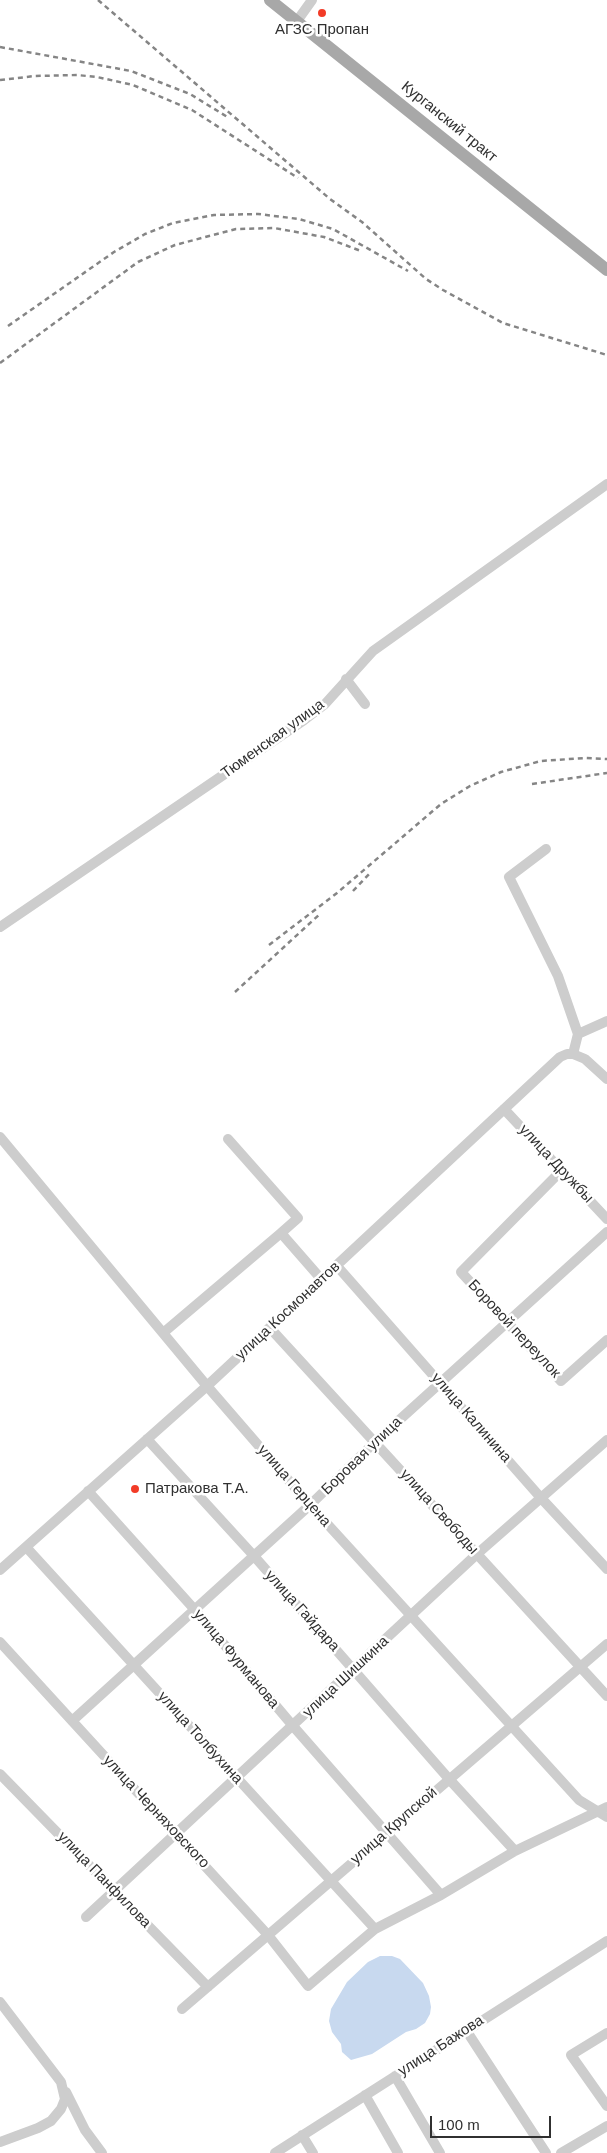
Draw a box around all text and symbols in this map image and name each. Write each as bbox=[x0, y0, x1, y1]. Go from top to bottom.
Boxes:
marker: АГЗС Пропан bbox=[316, 7, 328, 19]
place label: АГЗС Пропан bbox=[275, 21, 369, 39]
street label: Курганский тракт bbox=[397, 78, 501, 166]
street label: Тюменская улица bbox=[218, 696, 328, 782]
street label: улица Дружбы bbox=[515, 1121, 597, 1207]
street label: улица Космонавтов bbox=[232, 1258, 344, 1364]
street label: Боровой переулок bbox=[464, 1276, 564, 1382]
street label: улица Калинина bbox=[427, 1369, 515, 1467]
street label: Боровая улица bbox=[318, 1413, 406, 1499]
street label: улица Герцена bbox=[254, 1441, 334, 1531]
street label: улица Свободы bbox=[396, 1466, 482, 1558]
place label: Патракова Т.А. bbox=[145, 1480, 249, 1498]
marker: Патракова Т.А. bbox=[129, 1483, 141, 1495]
street label: улица Гайдара bbox=[261, 1567, 343, 1655]
street label: улица Фурманова bbox=[189, 1606, 283, 1712]
street label: улица Шишкина bbox=[299, 1633, 393, 1721]
street label: улица Толбухина bbox=[154, 1688, 246, 1788]
street label: улица Черняховского bbox=[99, 1752, 213, 1872]
street label: улица Крупской bbox=[347, 1783, 441, 1869]
street label: улица Панфилова bbox=[53, 1828, 155, 1932]
street label: улица Бажова bbox=[395, 2012, 487, 2080]
scale bar bbox=[432, 2106, 553, 2138]
text: 100 m bbox=[438, 2116, 480, 2133]

